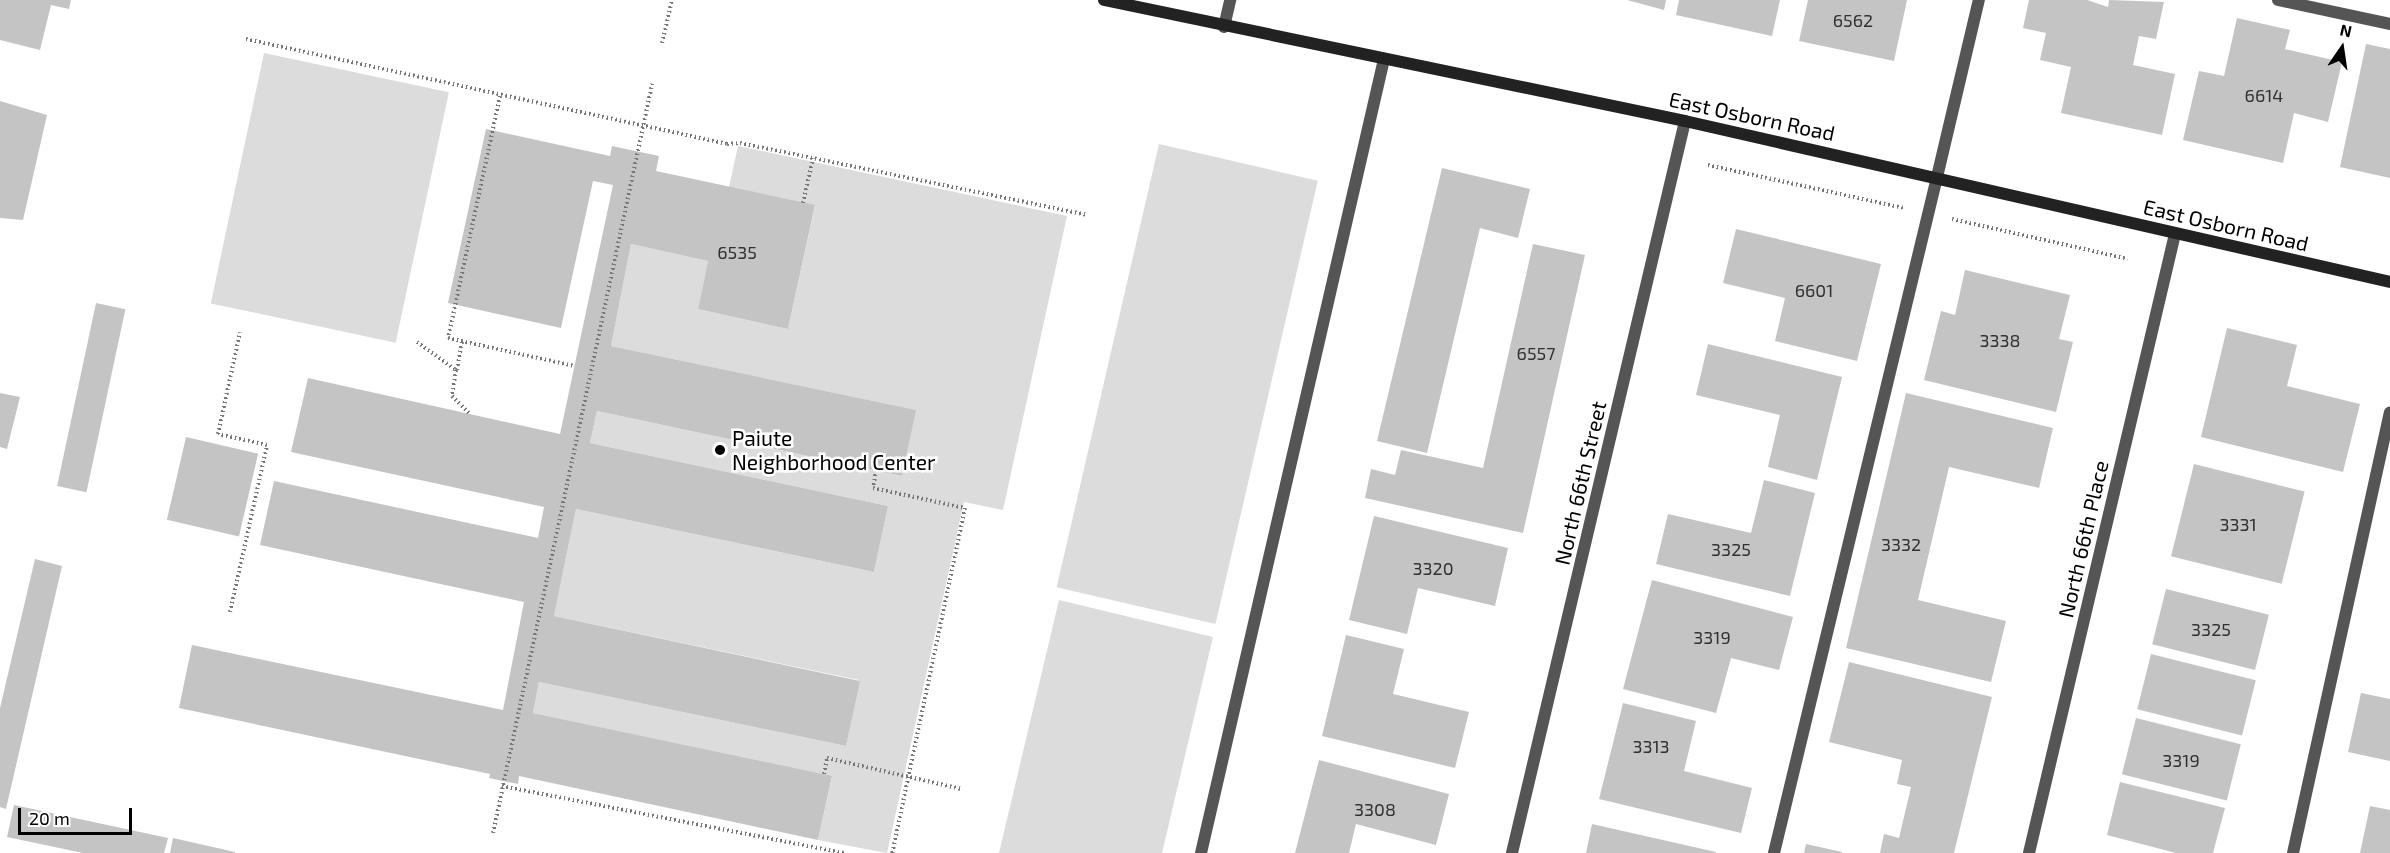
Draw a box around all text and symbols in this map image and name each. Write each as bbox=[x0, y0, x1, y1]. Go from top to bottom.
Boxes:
house number: 6562 bbox=[1833, 9, 1873, 31]
north arrow bbox=[2312, 18, 2372, 78]
text: N bbox=[2338, 19, 2354, 41]
house number: 6614 bbox=[2245, 84, 2283, 106]
street label: East Osborn Road bbox=[1667, 86, 1837, 146]
street label: East Osborn Road bbox=[2141, 194, 2311, 256]
house number: 6535 bbox=[717, 241, 757, 263]
house number: 6601 bbox=[1795, 279, 1833, 301]
house number: 3338 bbox=[1980, 329, 2020, 351]
house number: 6557 bbox=[1517, 342, 1555, 364]
street label: North 66th Street bbox=[1549, 399, 1611, 567]
place label: Paiute Neighborhood Center bbox=[732, 425, 935, 475]
marker: Paiute Neighborhood Center bbox=[713, 443, 727, 457]
street label: North 66th Place bbox=[2053, 458, 2113, 620]
house number: 3331 bbox=[2219, 513, 2257, 535]
house number: 3332 bbox=[1881, 533, 1921, 555]
house number: 3325 bbox=[1711, 538, 1751, 560]
house number: 3320 bbox=[1413, 557, 1453, 579]
house number: 3325 bbox=[2191, 618, 2231, 640]
house number: 3319 bbox=[1693, 626, 1731, 648]
house number: 3313 bbox=[1632, 735, 1670, 757]
house number: 3319 bbox=[2162, 749, 2200, 771]
scale bar bbox=[21, 796, 135, 834]
house number: 3308 bbox=[1354, 798, 1396, 820]
text: 20 m bbox=[29, 807, 70, 829]

